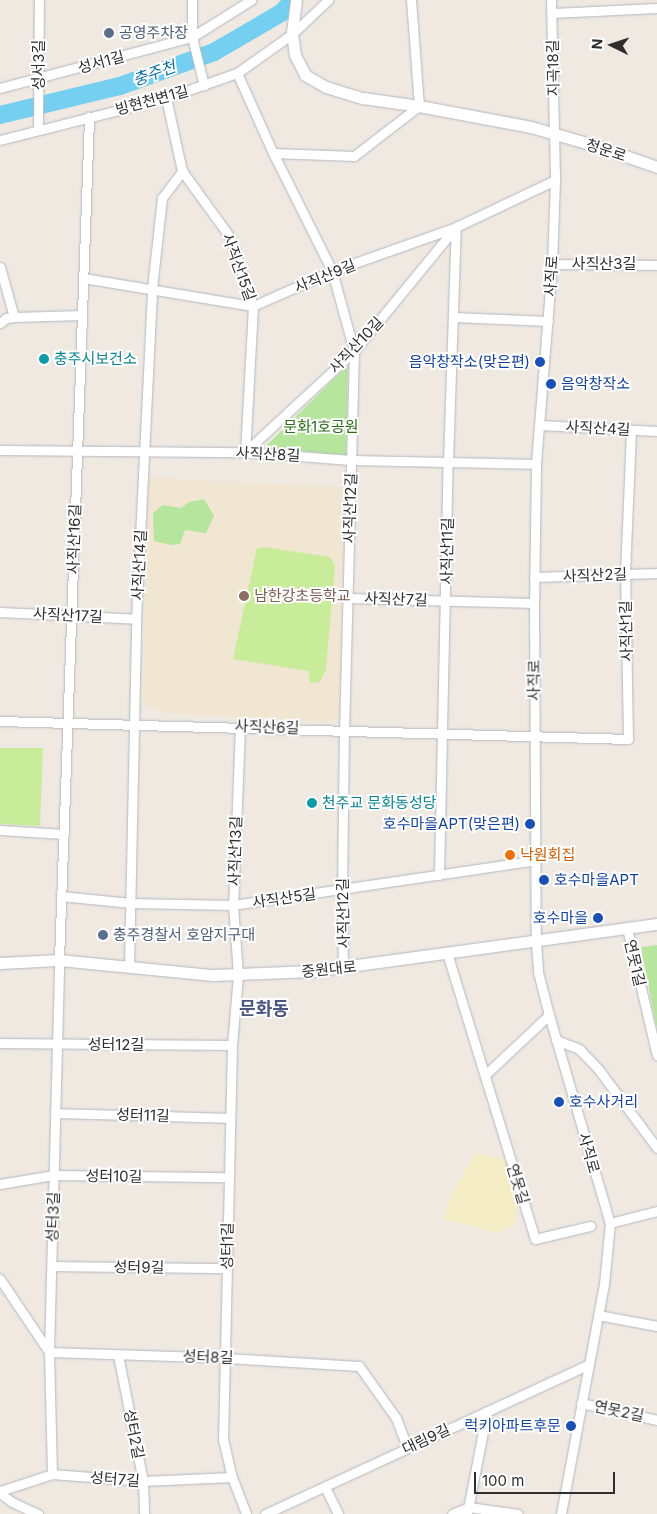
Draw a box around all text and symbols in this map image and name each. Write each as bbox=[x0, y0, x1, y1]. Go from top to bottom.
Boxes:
north arrow bbox=[587, 20, 637, 70]
place label: 공영주차장 bbox=[119, 24, 188, 42]
marker: 공영주차장 bbox=[103, 27, 115, 39]
text: N bbox=[588, 38, 605, 50]
street label: 지곡18길 bbox=[544, 39, 562, 97]
street label: 성서3길 bbox=[30, 40, 48, 90]
street label: 성서1길 bbox=[76, 47, 126, 77]
water label: 충주천 bbox=[130, 56, 178, 90]
street label: 빙현천변1길 bbox=[113, 82, 191, 118]
street label: 청운로 bbox=[584, 135, 628, 165]
street label: 사직산15길 bbox=[219, 231, 259, 303]
street label: 사직로 bbox=[541, 255, 561, 297]
street label: 사직산3길 bbox=[572, 255, 636, 273]
street label: 사직산9길 bbox=[292, 256, 358, 296]
street label: 사직산10길 bbox=[325, 313, 387, 377]
place label: 충주시보건소 bbox=[54, 350, 137, 368]
marker: 충주시보건소 bbox=[38, 353, 50, 365]
place label: 음악창작소(맞은편) bbox=[409, 353, 530, 371]
marker: 음악창작소(맞은편) bbox=[534, 356, 546, 368]
place label: 음악창작소 bbox=[561, 375, 630, 393]
marker: 음악창작소 bbox=[545, 378, 557, 390]
street label: 사직산4길 bbox=[565, 417, 631, 439]
park label: 문화1호공원 bbox=[283, 418, 359, 436]
street label: 사직산8길 bbox=[235, 443, 301, 465]
street label: 사직산12길 bbox=[340, 472, 360, 544]
street label: 사직산16길 bbox=[64, 503, 84, 575]
street label: 사직산11길 bbox=[437, 517, 457, 585]
street label: 사직산14길 bbox=[128, 529, 150, 601]
street label: 사직산2길 bbox=[563, 565, 627, 585]
place label: 남한강초등학교 bbox=[254, 587, 351, 605]
street label: 사직산7길 bbox=[364, 589, 428, 609]
marker: 남한강초등학교 bbox=[238, 590, 250, 602]
street label: 사직산1길 bbox=[616, 600, 636, 662]
street label: 사직산17길 bbox=[33, 604, 103, 626]
street label: 사직로 bbox=[525, 659, 543, 701]
street label: 사직산6길 bbox=[234, 717, 300, 737]
place label: 천주교 문화동성당 bbox=[322, 794, 437, 812]
marker: 천주교 문화동성당 bbox=[306, 797, 318, 809]
street label: 사직산13길 bbox=[225, 815, 245, 887]
place label: 호수마을APT(맞은편) bbox=[383, 815, 520, 833]
marker: 호수마을APT(맞은편) bbox=[524, 818, 536, 830]
place label: 낙원회집 bbox=[520, 846, 575, 864]
marker: 낙원회집 bbox=[504, 849, 516, 861]
place label: 호수마을APT bbox=[554, 871, 639, 889]
marker: 호수마을APT bbox=[538, 874, 550, 886]
street label: 사직산12길 bbox=[333, 878, 353, 948]
street label: 사직산5길 bbox=[251, 885, 317, 911]
place label: 호수마을 bbox=[533, 909, 588, 927]
marker: 호수마을 bbox=[592, 912, 604, 924]
place label: 충주경찰서 호암지구대 bbox=[113, 926, 255, 944]
marker: 충주경찰서 호암지구대 bbox=[97, 929, 109, 941]
street label: 연못1길 bbox=[621, 938, 649, 988]
street label: 중원대로 bbox=[301, 957, 357, 981]
district label: 문화동 bbox=[239, 998, 289, 1020]
street label: 성터12길 bbox=[88, 1036, 144, 1054]
place label: 호수사거리 bbox=[569, 1093, 638, 1111]
marker: 호수사거리 bbox=[553, 1096, 565, 1108]
street label: 성터11길 bbox=[116, 1105, 170, 1125]
street label: 사직로 bbox=[575, 1131, 603, 1175]
street label: 연못길 bbox=[503, 1162, 533, 1206]
street label: 성터10길 bbox=[85, 1167, 143, 1185]
street label: 성터3길 bbox=[43, 1191, 63, 1243]
street label: 성터1길 bbox=[218, 1222, 236, 1270]
street label: 성터9길 bbox=[113, 1258, 165, 1276]
street label: 성터8길 bbox=[182, 1347, 234, 1367]
street label: 연못2길 bbox=[592, 1397, 646, 1425]
street label: 성터2길 bbox=[120, 1407, 148, 1461]
place label: 럭키아파트후문 bbox=[464, 1417, 561, 1435]
street label: 대림9길 bbox=[399, 1420, 453, 1458]
marker: 럭키아파트후문 bbox=[565, 1420, 577, 1432]
scale bar bbox=[477, 1462, 618, 1494]
street label: 성터7길 bbox=[89, 1468, 141, 1490]
text: 100 m bbox=[482, 1471, 524, 1490]

